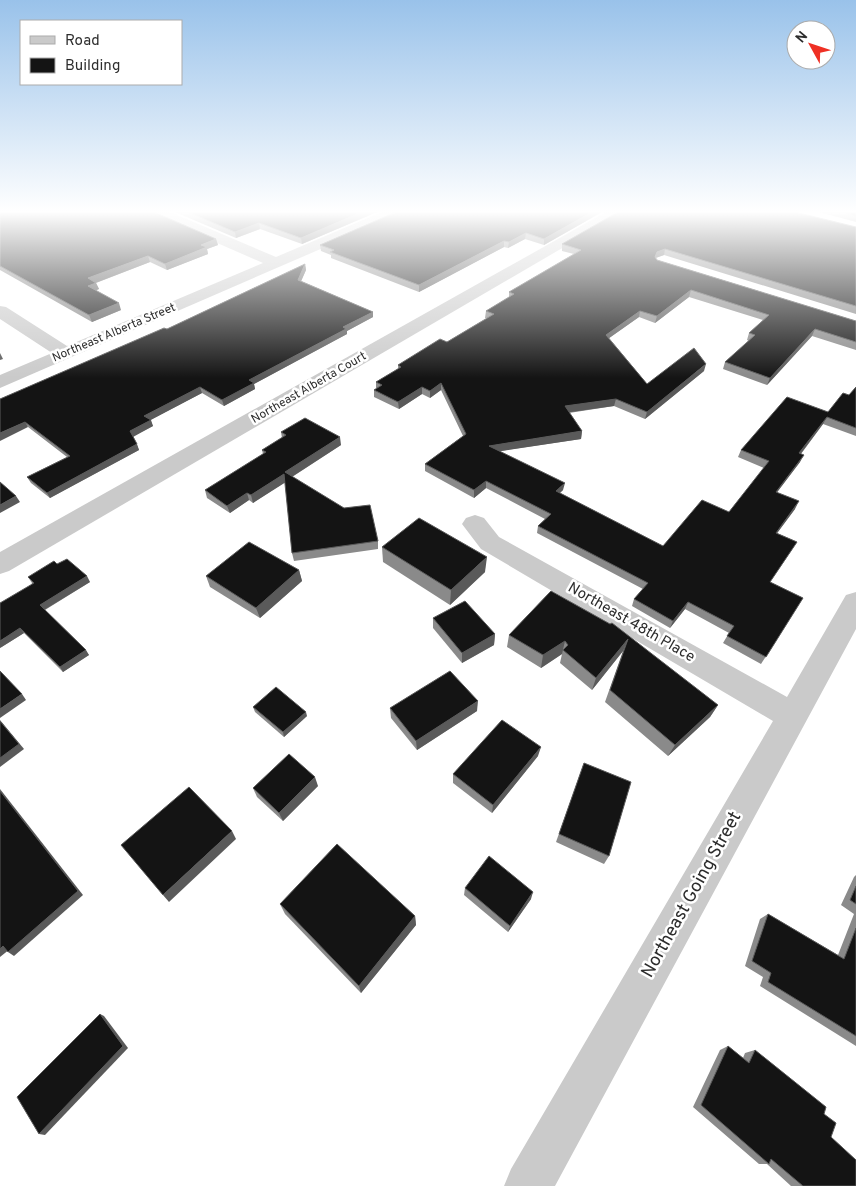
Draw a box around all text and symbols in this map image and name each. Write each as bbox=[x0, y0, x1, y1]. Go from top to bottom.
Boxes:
legend bbox=[20, 20, 182, 85]
north arrow bbox=[786, 20, 836, 70]
text: N bbox=[792, 28, 812, 47]
text: Road bbox=[65, 32, 100, 51]
text: Building bbox=[65, 57, 120, 76]
street label: Northeast Alberta Street bbox=[50, 300, 178, 366]
street label: Northeast Alberta Court bbox=[249, 349, 369, 427]
street label: Northeast 48th Place bbox=[564, 579, 698, 667]
street label: Northeast Going Street bbox=[637, 808, 747, 982]

